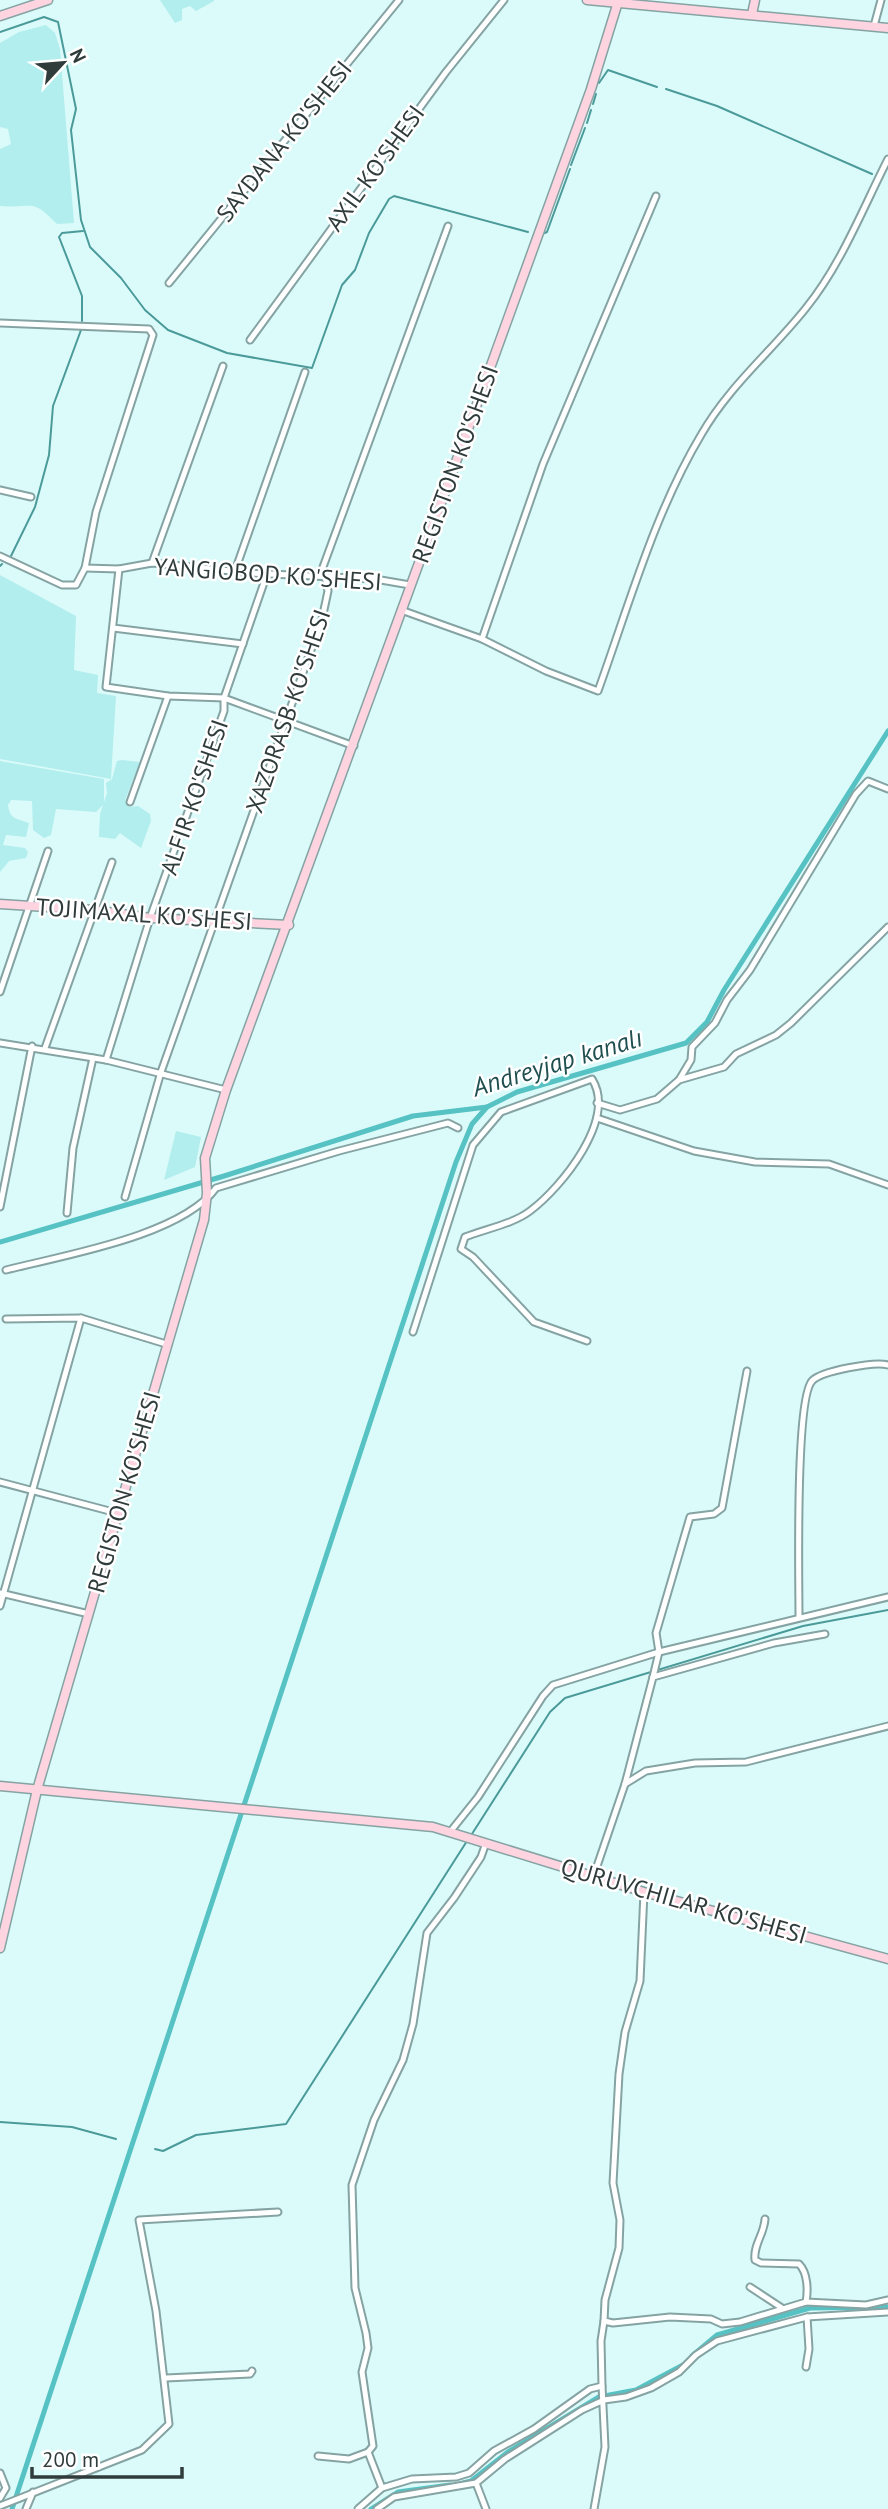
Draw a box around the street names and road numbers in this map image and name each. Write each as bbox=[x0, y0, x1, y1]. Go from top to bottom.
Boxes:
street label: SAYDANA KO'SHESI bbox=[209, 54, 359, 228]
street label: AXIL KO'SHESI bbox=[319, 99, 431, 237]
street label: REGISTON KO'SHESI bbox=[405, 361, 505, 567]
street label: YANGIOBOD KO'SHESI bbox=[153, 551, 383, 597]
street label: XAZORASB KO'SHESI bbox=[239, 605, 337, 817]
street label: ALFIR KO'SHESI bbox=[153, 715, 235, 879]
street label: TOJIMAXAL KO'SHESI bbox=[35, 891, 253, 937]
street label: REGISTON KO'SHESI bbox=[80, 1388, 168, 1596]
street label: QURUVCHILAR KO'SHESI bbox=[557, 1851, 811, 1951]

